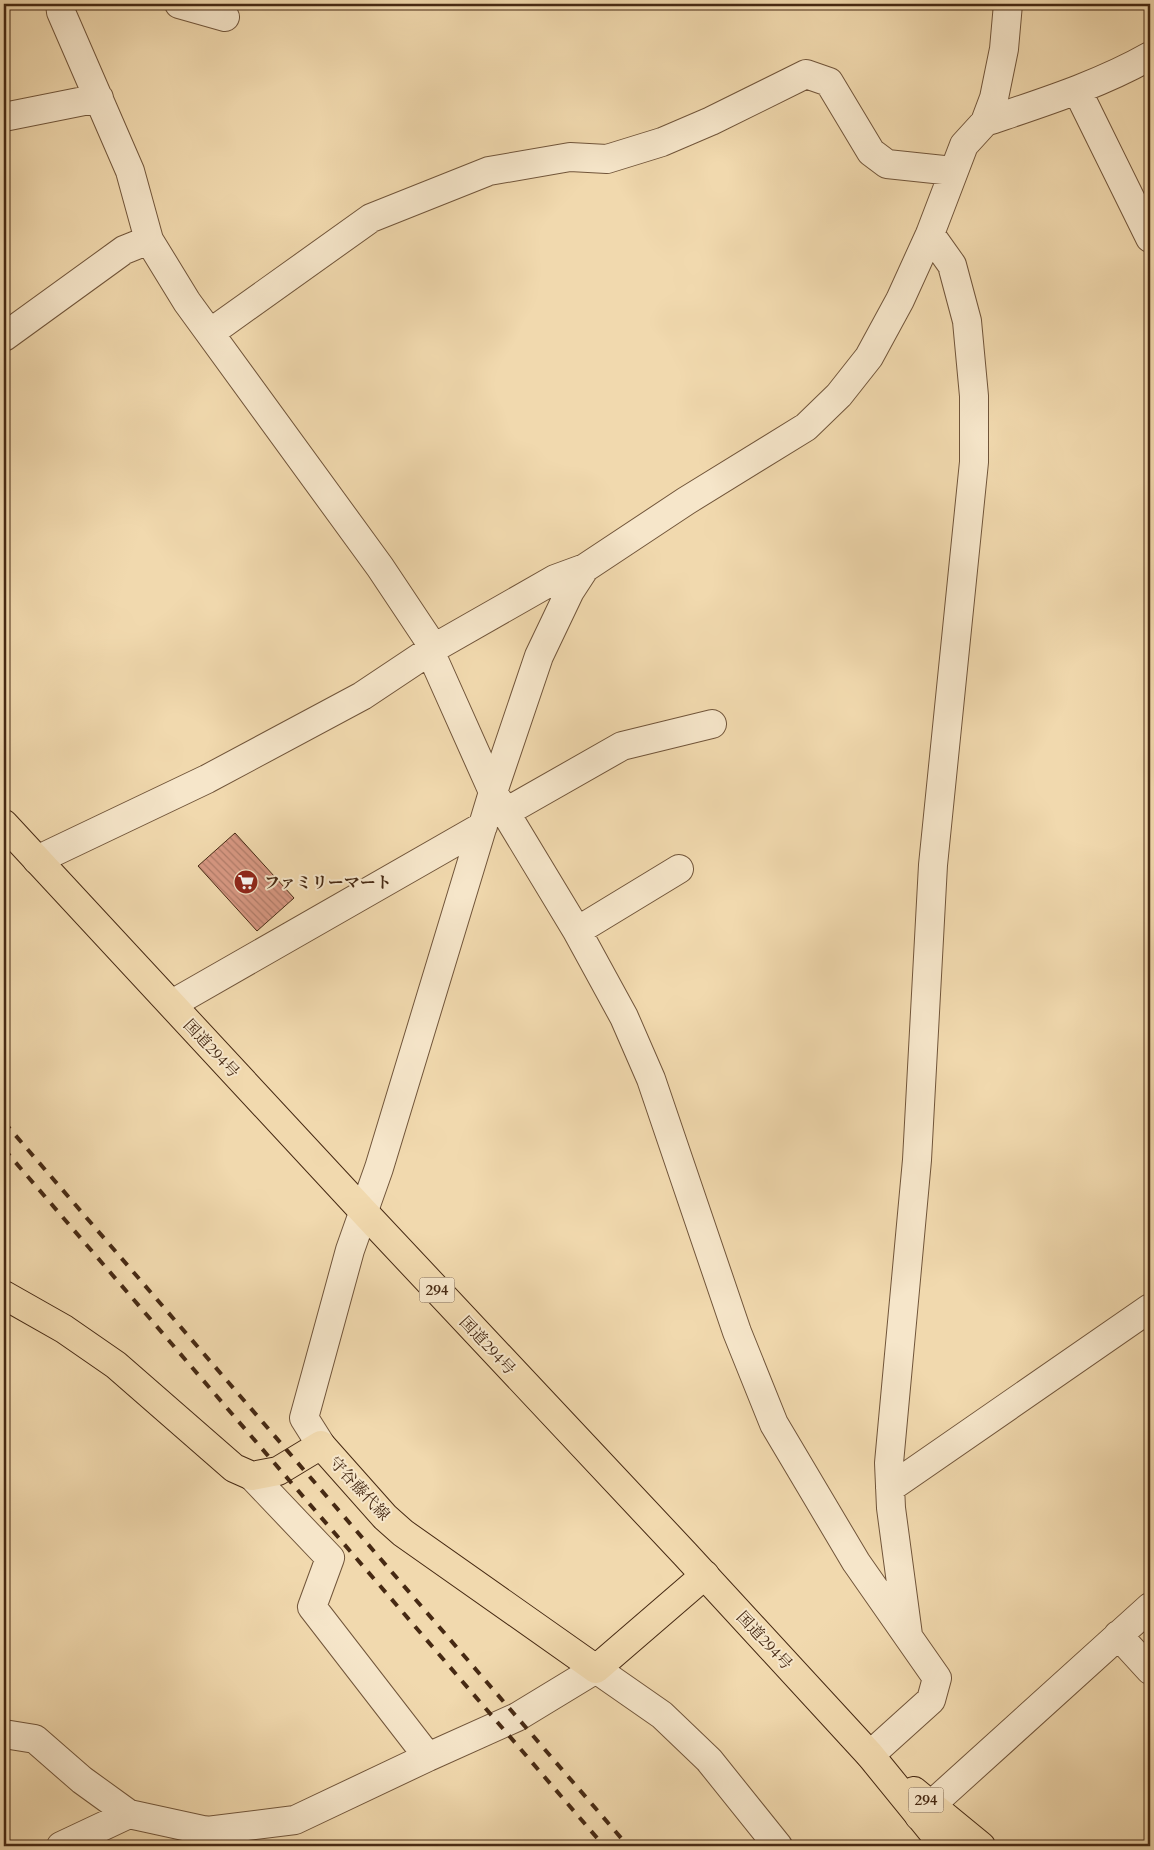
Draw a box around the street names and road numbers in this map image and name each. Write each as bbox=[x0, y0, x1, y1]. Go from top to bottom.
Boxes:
street label: 国道294号 bbox=[178, 1015, 244, 1083]
road number: 294 bbox=[420, 1278, 454, 1302]
street label: 国道294号 bbox=[454, 1312, 520, 1380]
street label: 守谷藤代線 bbox=[324, 1452, 395, 1525]
street label: 国道294号 bbox=[731, 1607, 797, 1675]
road number: 294 bbox=[908, 1788, 944, 1812]

